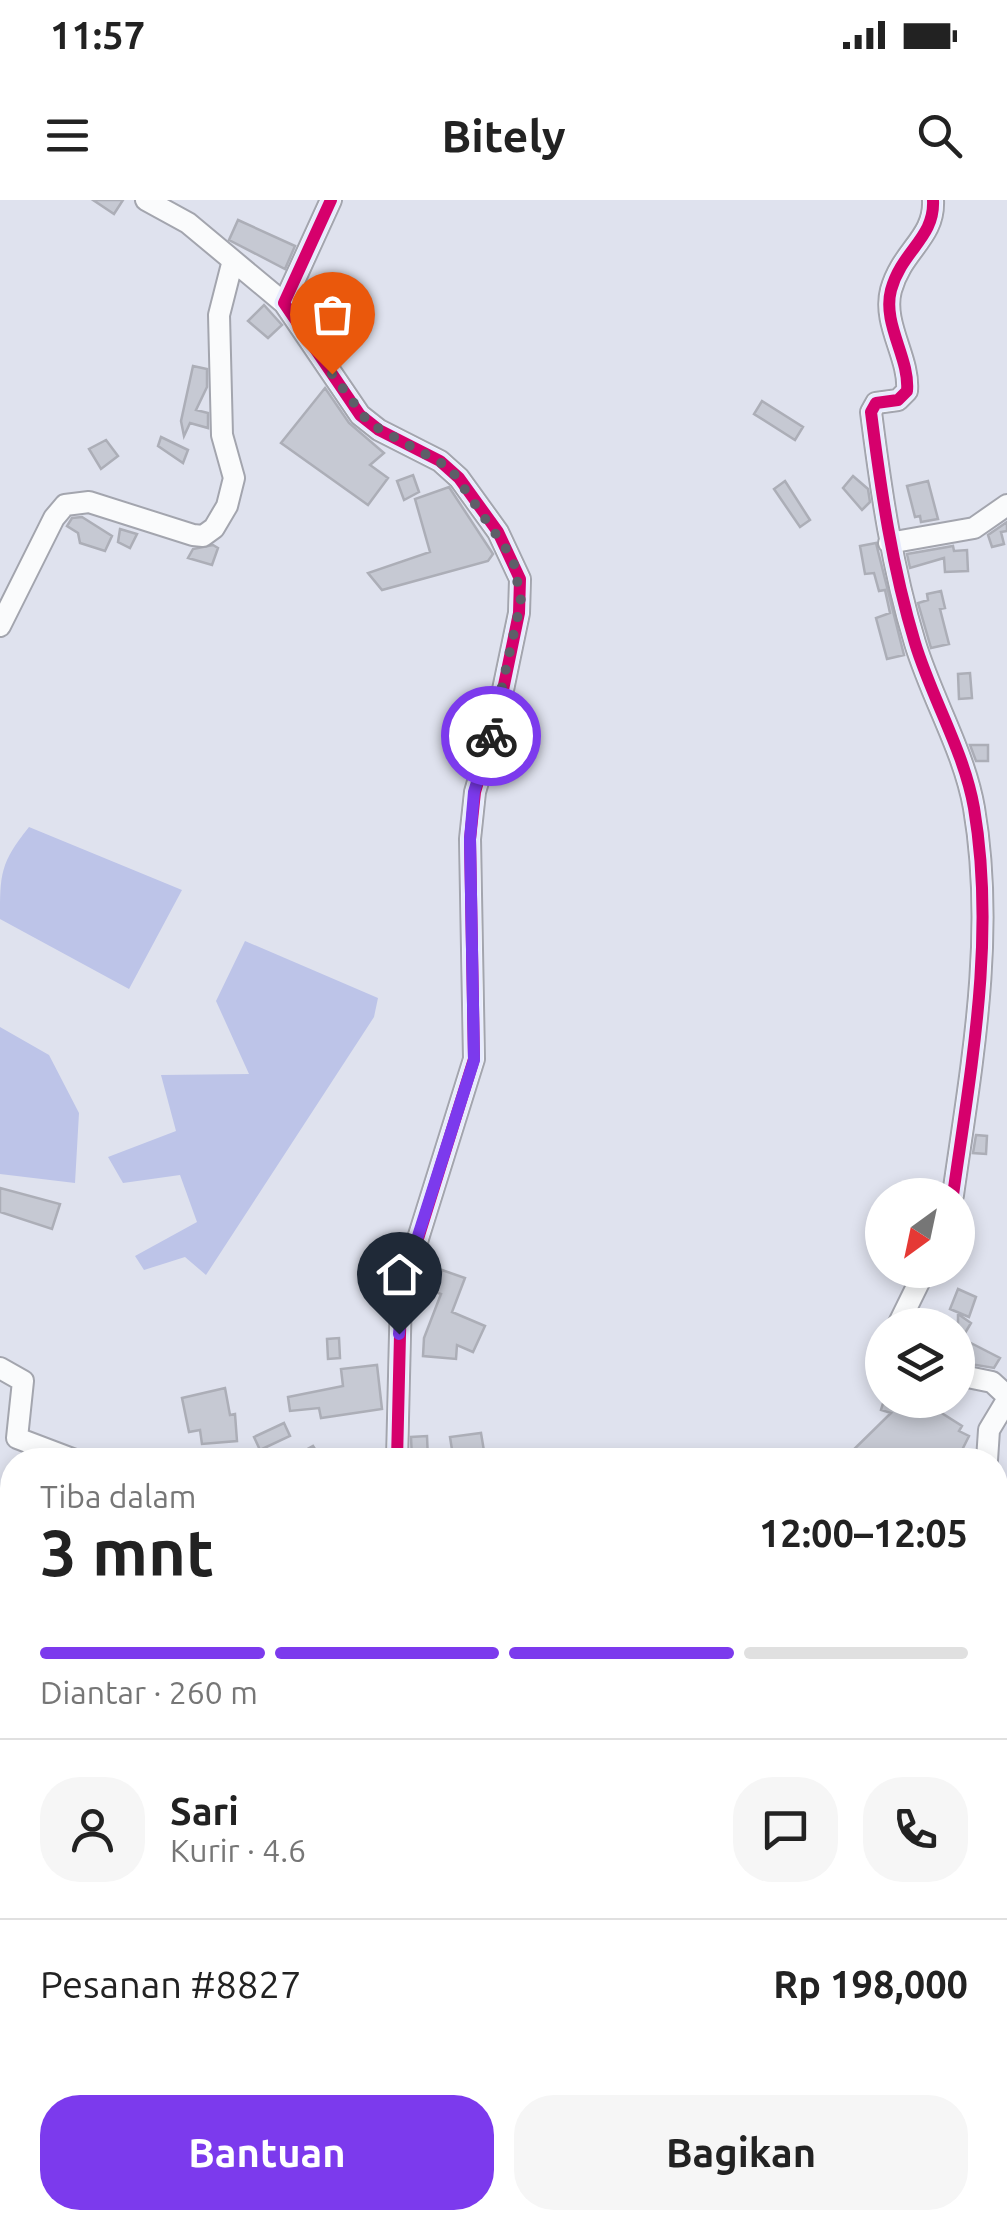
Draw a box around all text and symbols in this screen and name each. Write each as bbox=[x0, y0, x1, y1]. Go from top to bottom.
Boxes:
text: 11:57 bbox=[50, 14, 145, 56]
icon: menu bbox=[40, 108, 95, 163]
icon: search bbox=[912, 108, 967, 163]
text: Bitely bbox=[441, 110, 566, 161]
pin bbox=[290, 272, 375, 375]
icon: bag bbox=[305, 287, 360, 342]
courier bbox=[441, 686, 541, 786]
icon: bike bbox=[464, 709, 519, 764]
north arrow bbox=[865, 1178, 975, 1288]
map controls bbox=[865, 1178, 975, 1418]
pin bbox=[357, 1232, 442, 1335]
icon: home bbox=[372, 1247, 427, 1302]
button: layers bbox=[865, 1308, 975, 1418]
text: Tiba dalam bbox=[40, 1478, 196, 1514]
text: 12:00–12:05 bbox=[759, 1512, 968, 1554]
text: 3 mnt bbox=[40, 1515, 214, 1588]
text: Diantar · 260 m bbox=[40, 1674, 258, 1710]
button: person bbox=[40, 1777, 145, 1882]
button: chat bbox=[733, 1777, 838, 1882]
button: phone bbox=[863, 1777, 968, 1882]
text: Sari bbox=[170, 1790, 239, 1832]
text: Kurir · 4.6 bbox=[170, 1832, 306, 1868]
text: Pesanan #8827 bbox=[40, 1963, 301, 2005]
text: Rp 198,000 bbox=[773, 1963, 968, 2005]
button: Bantuan bbox=[40, 2095, 494, 2210]
button: Bagikan bbox=[514, 2095, 968, 2210]

